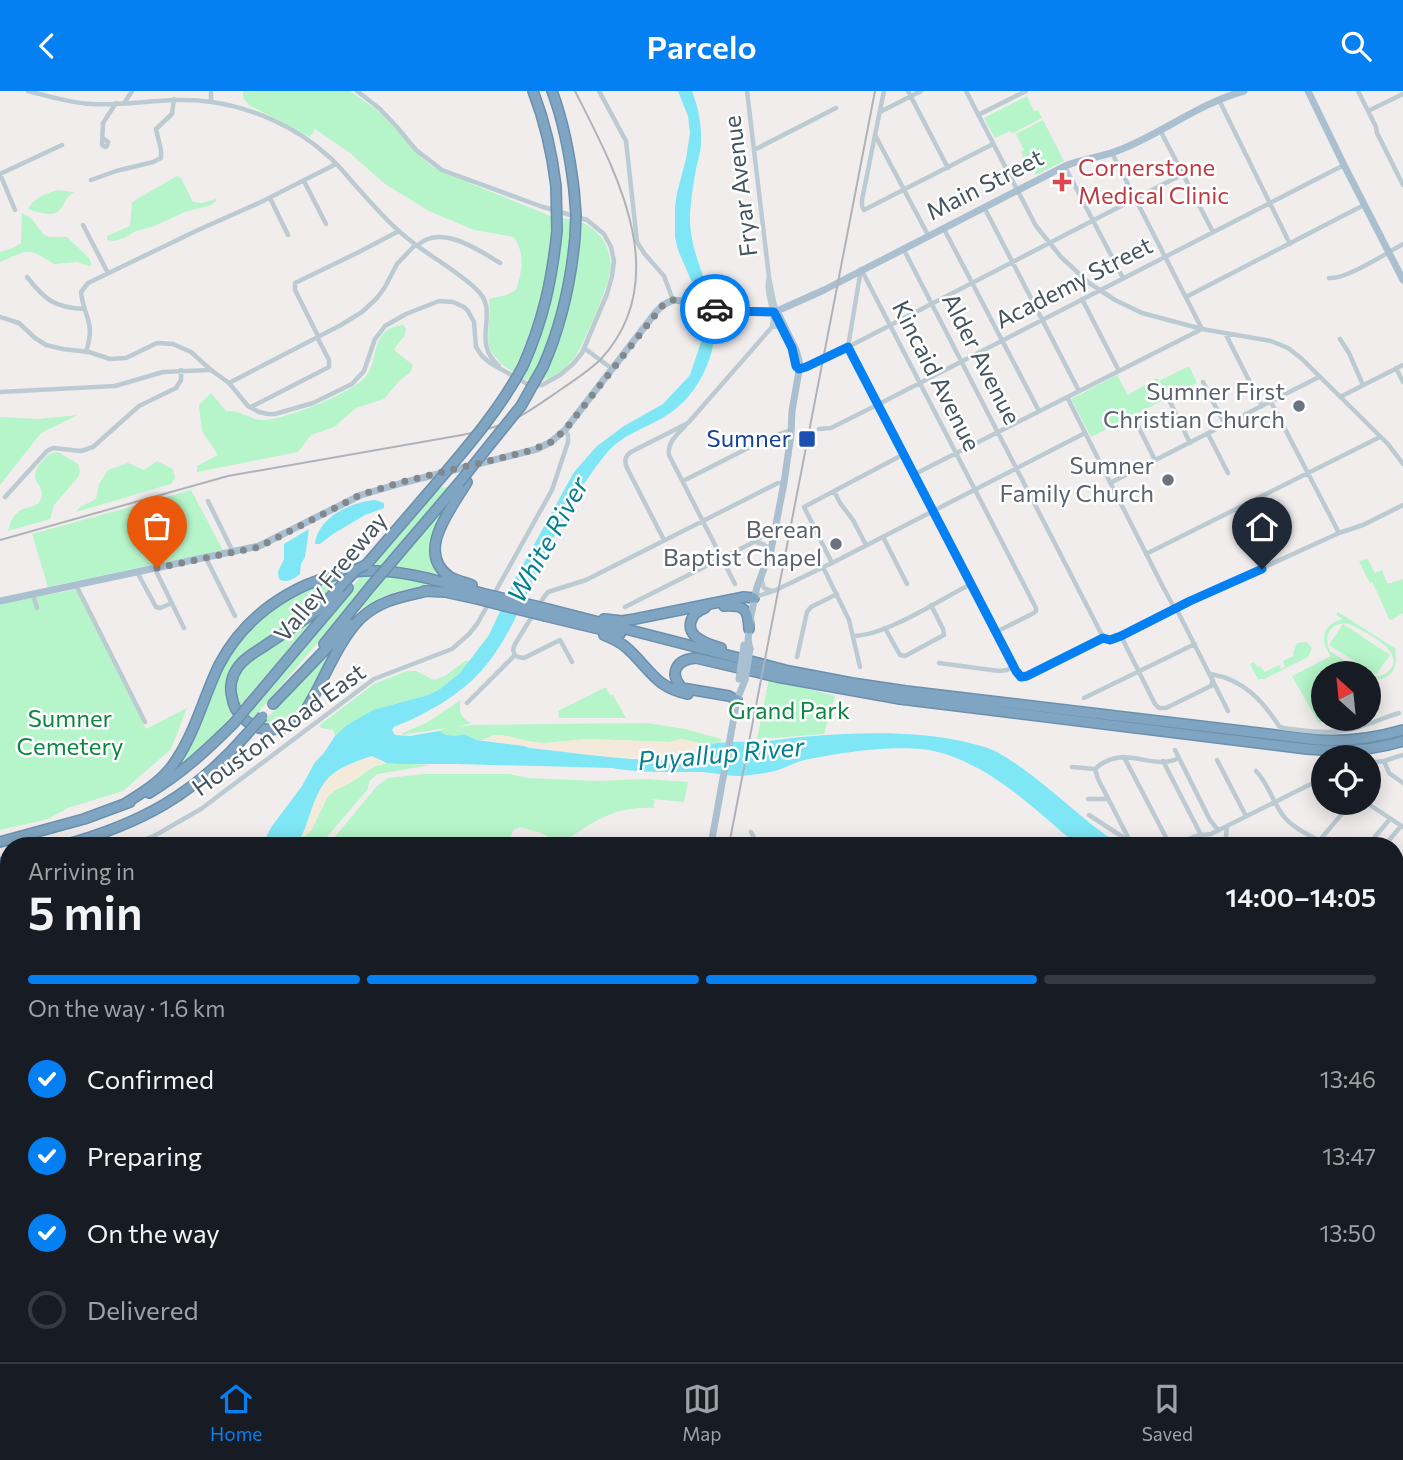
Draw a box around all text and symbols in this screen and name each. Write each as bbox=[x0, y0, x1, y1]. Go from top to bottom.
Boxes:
text: Parcelo bbox=[646, 26, 757, 66]
icon: back bbox=[28, 27, 66, 65]
icon: search bbox=[1337, 27, 1375, 65]
street label: Fryar Avenue bbox=[716, 114, 763, 258]
street label: Main Street bbox=[921, 142, 1048, 226]
place label: Cornerstone Medical Clinic bbox=[1078, 152, 1229, 209]
marker: Cornerstone Medical Clinic bbox=[1052, 172, 1072, 192]
street label: Academy Street bbox=[990, 230, 1157, 334]
courier bbox=[680, 274, 750, 344]
street label: Alder Avenue bbox=[937, 288, 1028, 429]
icon: car bbox=[696, 290, 734, 328]
street label: Kincaid Avenue bbox=[887, 295, 988, 455]
place label: Sumner First Christian Church bbox=[1103, 376, 1285, 433]
marker: Sumner First Christian Church bbox=[1291, 398, 1307, 414]
place label: Sumner bbox=[707, 423, 791, 452]
marker: Sumner bbox=[797, 429, 817, 449]
place label: Sumner Family Church bbox=[1000, 450, 1154, 507]
water label: White River bbox=[500, 470, 595, 607]
marker: Sumner Family Church bbox=[1160, 472, 1176, 488]
pin bbox=[127, 496, 187, 568]
pin bbox=[1232, 497, 1292, 569]
street label: Valley Freeway bbox=[267, 505, 393, 647]
icon: bag bbox=[138, 507, 176, 545]
icon: home bbox=[1243, 508, 1281, 546]
place label: Berean Baptist Chapel bbox=[663, 514, 822, 571]
marker: Berean Baptist Chapel bbox=[828, 536, 844, 552]
street label: Houston Road East bbox=[186, 656, 371, 801]
north arrow bbox=[1311, 661, 1381, 731]
map controls bbox=[1311, 661, 1381, 815]
park label: Grand Park bbox=[728, 695, 850, 724]
park label: Sumner Cemetery bbox=[17, 703, 123, 760]
water label: Puyallup River bbox=[636, 730, 807, 775]
button: locate bbox=[1311, 745, 1381, 815]
text: Arriving in bbox=[28, 857, 135, 885]
text: 14:00–14:05 bbox=[1226, 881, 1376, 912]
text: 5 min bbox=[28, 883, 143, 939]
text: On the way · 1.6 km bbox=[28, 994, 225, 1022]
icon: check bbox=[28, 1060, 66, 1098]
text: Confirmed bbox=[87, 1063, 214, 1094]
text: 13:46 bbox=[1320, 1065, 1376, 1093]
icon: check bbox=[28, 1137, 66, 1175]
text: Preparing bbox=[87, 1140, 202, 1171]
text: 13:47 bbox=[1322, 1142, 1376, 1170]
icon: check bbox=[28, 1214, 66, 1252]
text: On the way bbox=[87, 1217, 220, 1248]
text: 13:50 bbox=[1319, 1219, 1376, 1247]
text: Delivered bbox=[87, 1294, 198, 1325]
tab: Home bbox=[210, 1380, 262, 1445]
tab: Map bbox=[682, 1380, 722, 1445]
tab: Saved bbox=[1142, 1380, 1193, 1445]

